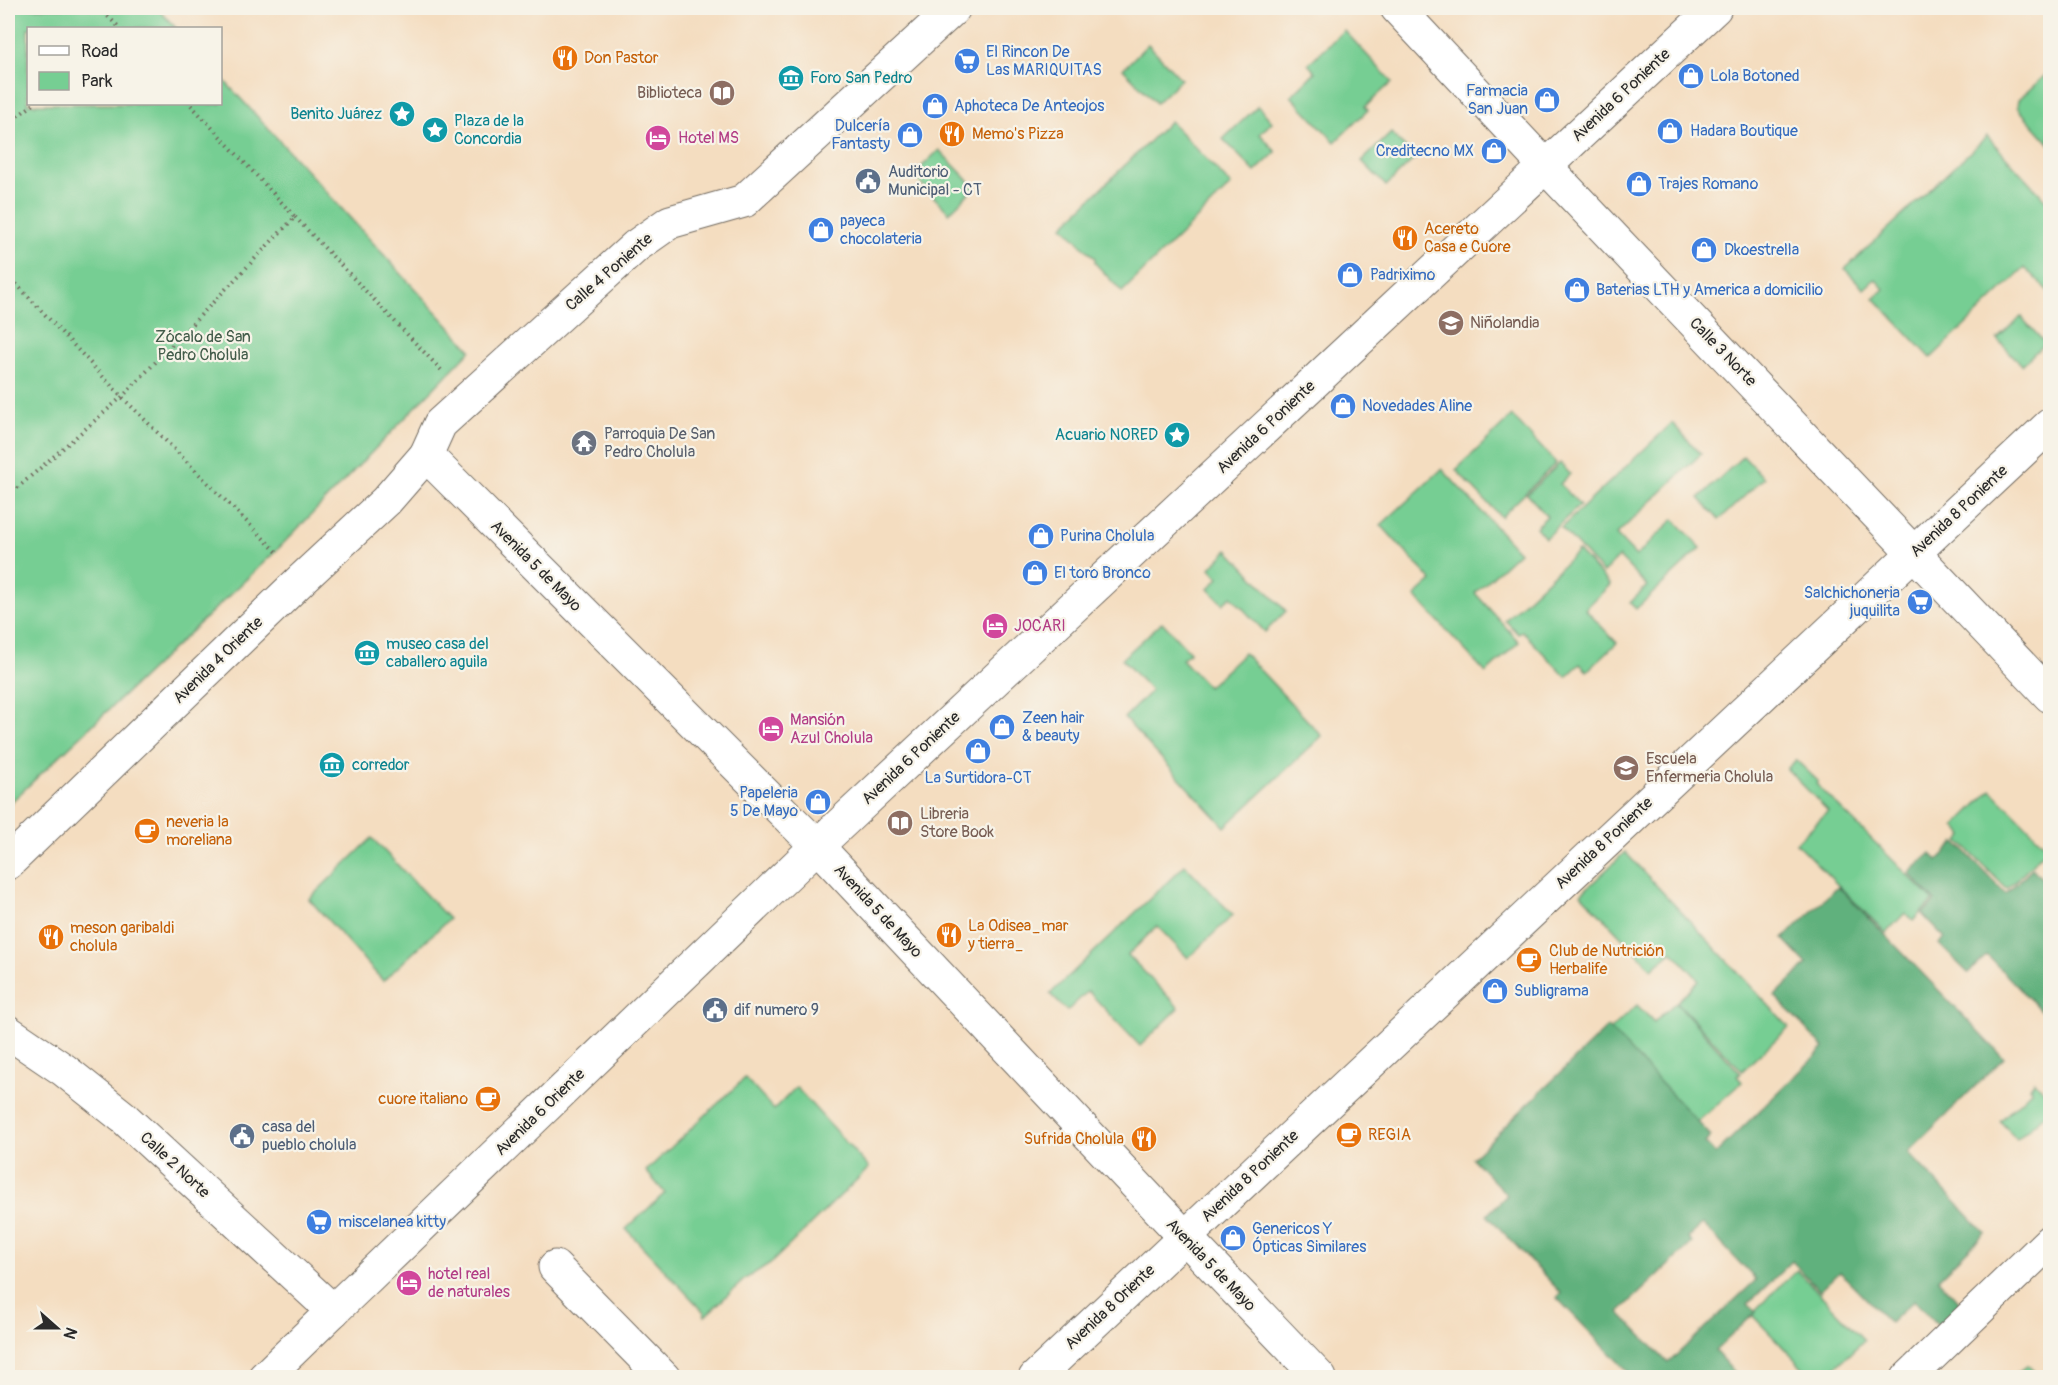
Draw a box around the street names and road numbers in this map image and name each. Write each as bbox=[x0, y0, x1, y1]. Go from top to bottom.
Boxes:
street label: Avenida 6 Poniente bbox=[1568, 44, 1675, 146]
street label: Calle 4 Poniente bbox=[561, 229, 657, 315]
street label: Calle 3 Norte bbox=[1685, 313, 1761, 391]
street label: Avenida 6 Poniente bbox=[1213, 376, 1320, 478]
street label: Avenida 8 Poniente bbox=[1906, 461, 2012, 561]
street label: Avenida 5 de Mayo bbox=[486, 516, 586, 616]
street label: Avenida 4 Oriente bbox=[169, 612, 267, 708]
street label: Avenida 6 Poniente bbox=[858, 707, 965, 809]
street label: Avenida 8 Poniente bbox=[1551, 793, 1657, 893]
street label: Avenida 5 de Mayo bbox=[830, 860, 927, 962]
street label: Avenida 6 Oriente bbox=[491, 1064, 589, 1160]
street label: Avenida 8 Poniente bbox=[1197, 1126, 1303, 1226]
street label: Calle 2 Norte bbox=[136, 1128, 214, 1202]
street label: Avenida 5 de Mayo bbox=[1162, 1215, 1260, 1316]
street label: Avenida 8 Oriente bbox=[1061, 1260, 1159, 1354]

